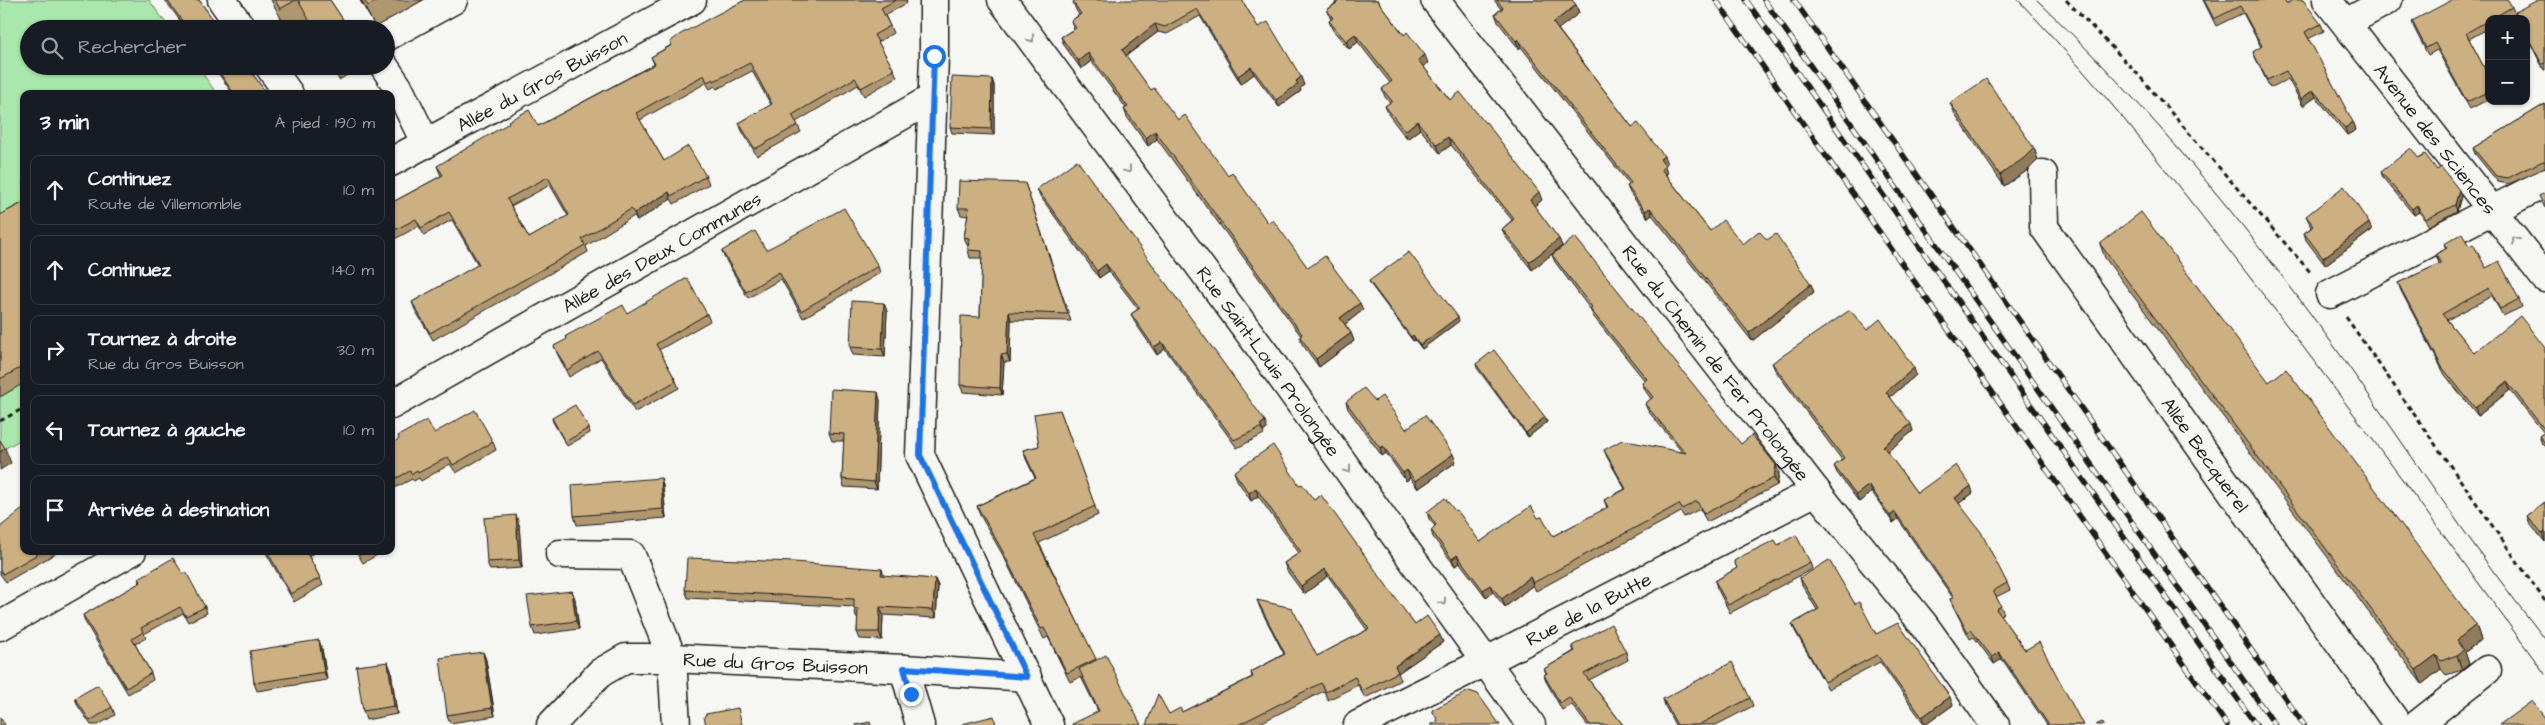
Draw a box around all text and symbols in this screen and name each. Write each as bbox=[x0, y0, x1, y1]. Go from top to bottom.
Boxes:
map controls bbox=[2485, 15, 2530, 105]
button: + bbox=[2485, 15, 2530, 60]
search box bbox=[20, 20, 395, 75]
street label: Allée du Gros Buisson bbox=[452, 25, 632, 139]
one-way arrow bbox=[1025, 33, 1034, 43]
icon: search bbox=[38, 34, 66, 62]
text: Rechercher bbox=[78, 34, 186, 61]
route start bbox=[923, 45, 946, 68]
street label: Avenue des Sciences bbox=[2367, 58, 2502, 221]
button: − bbox=[2485, 60, 2530, 105]
text: 3 min bbox=[40, 108, 89, 137]
text: À pied · 190 m bbox=[275, 112, 375, 134]
one-way arrow bbox=[1122, 164, 1131, 173]
text: Continuez bbox=[88, 166, 171, 193]
icon: ahead bbox=[41, 176, 69, 204]
text: 10 m bbox=[343, 179, 374, 201]
street label: Allée des Deux Communes bbox=[558, 186, 767, 320]
text: Route de Villemomble bbox=[88, 193, 242, 215]
one-way arrow bbox=[2511, 236, 2520, 245]
street label: Rue du Chemin de Fer Prolongée bbox=[1615, 240, 1815, 487]
icon: ahead bbox=[41, 256, 69, 284]
text: Continuez bbox=[88, 257, 171, 284]
text: 140 m bbox=[332, 259, 374, 281]
street label: Rue Saint-Louis Prolongée bbox=[1189, 261, 1346, 462]
text: Tournez à droite bbox=[88, 326, 236, 353]
icon: right bbox=[41, 336, 69, 364]
text: 30 m bbox=[337, 339, 374, 361]
text: Rue du Gros Buisson bbox=[88, 353, 244, 375]
street label: Allée Becquerel bbox=[2154, 392, 2255, 518]
icon: left bbox=[41, 416, 69, 444]
text: Tournez à gauche bbox=[88, 417, 246, 444]
text: 10 m bbox=[343, 419, 374, 441]
one-way arrow bbox=[1342, 464, 1351, 474]
icon: arrive bbox=[41, 496, 69, 524]
text: Arrivée à destination bbox=[88, 497, 269, 524]
street label: Rue de la Butte bbox=[1522, 566, 1656, 654]
one-way arrow bbox=[1437, 596, 1446, 606]
street label: Rue du Gros Buisson bbox=[682, 647, 868, 682]
route end bbox=[900, 683, 923, 706]

